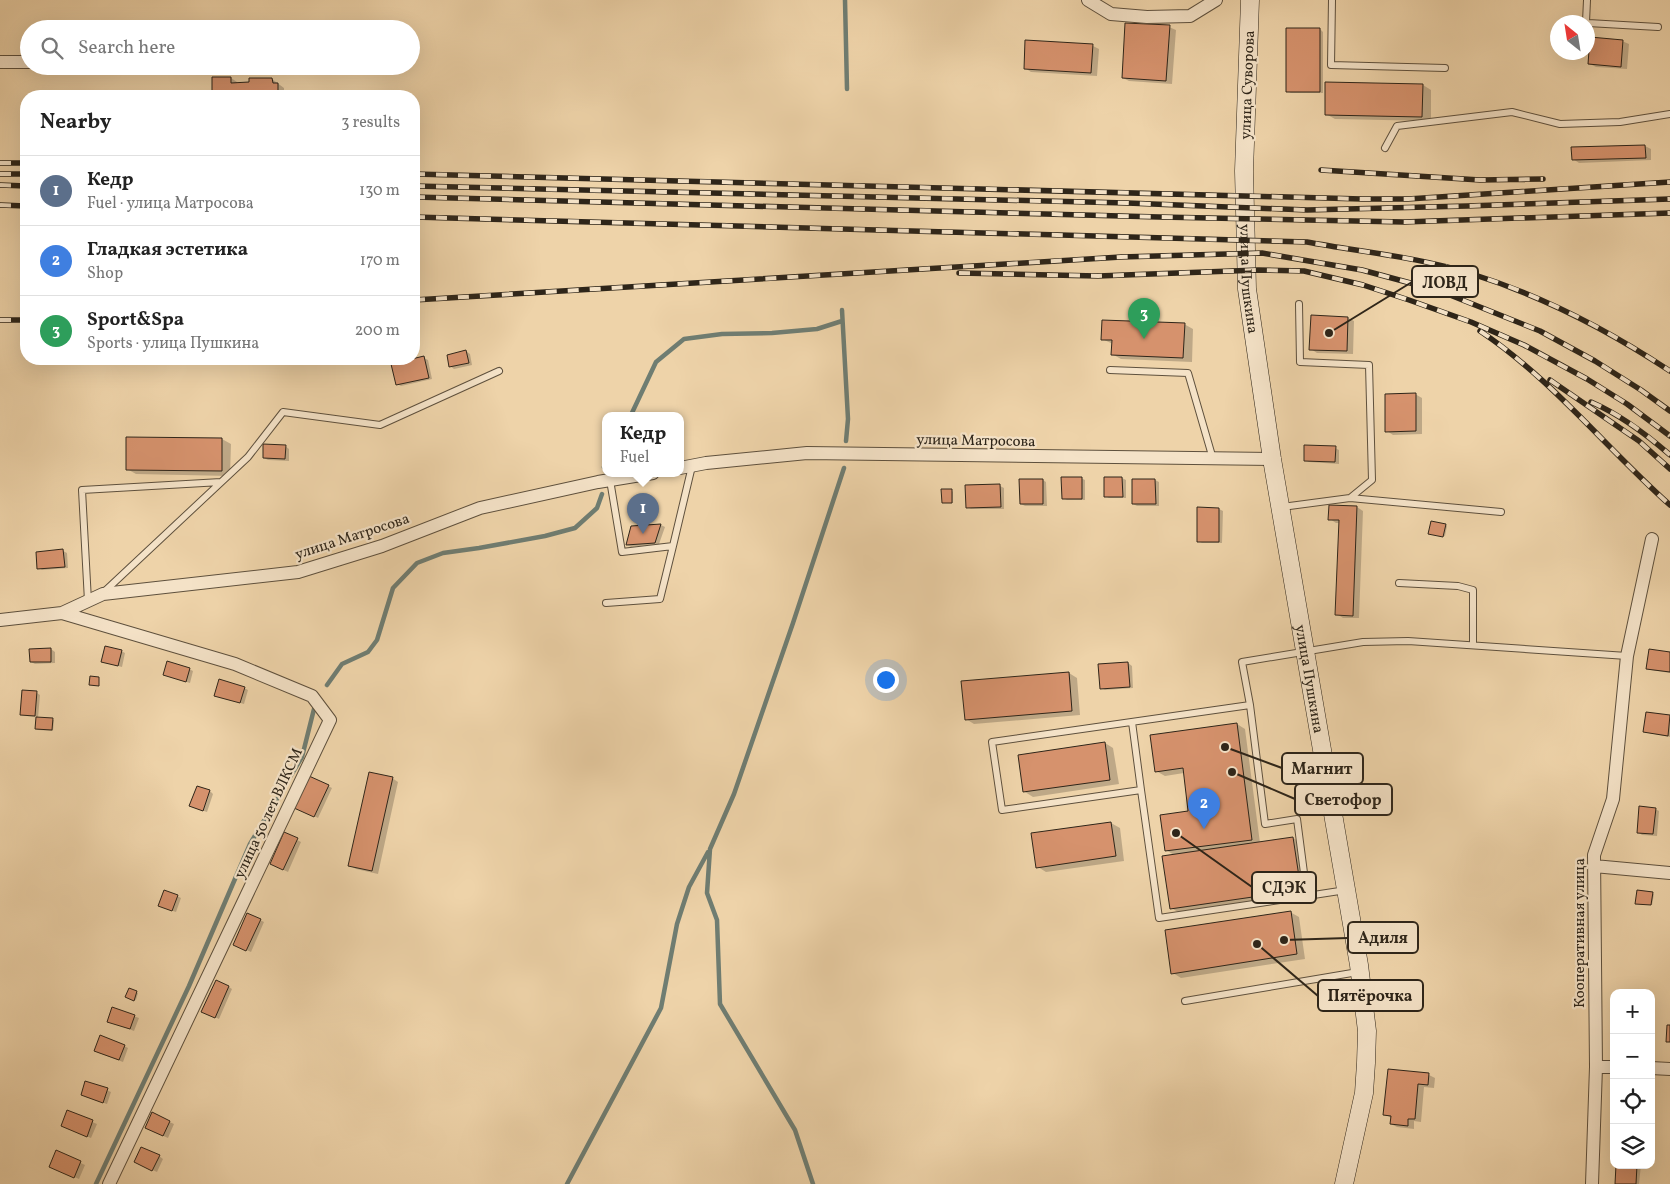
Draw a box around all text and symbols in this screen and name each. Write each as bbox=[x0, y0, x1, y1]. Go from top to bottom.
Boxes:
north arrow bbox=[1550, 15, 1595, 60]
search box bbox=[20, 20, 420, 75]
street label: улица Суворова bbox=[1236, 30, 1261, 140]
icon: search bbox=[38, 34, 66, 62]
text: Search here bbox=[78, 35, 175, 61]
text: Nearby bbox=[40, 108, 111, 137]
text: 3 results bbox=[341, 112, 400, 134]
text: Кедр bbox=[87, 167, 134, 193]
text: 1 bbox=[53, 180, 59, 202]
text: 130 m bbox=[359, 180, 400, 202]
text: Fuel · улица Матросова bbox=[87, 193, 254, 215]
street label: улица Пушкина bbox=[1233, 224, 1262, 335]
text: Гладкая эстетика bbox=[87, 237, 248, 263]
text: 2 bbox=[52, 250, 60, 272]
text: 170 m bbox=[360, 250, 400, 272]
text: Shop bbox=[87, 263, 123, 285]
callout: ЛОВД bbox=[1412, 266, 1478, 297]
text: ЛОВД bbox=[1422, 273, 1468, 295]
pin: 3 bbox=[1128, 298, 1160, 339]
text: Sport&Spa bbox=[87, 307, 184, 333]
text: 3 bbox=[52, 320, 60, 342]
text: 200 m bbox=[355, 320, 400, 342]
text: Sports · улица Пушкина bbox=[87, 333, 259, 355]
popup bbox=[602, 412, 684, 477]
text: Кедр bbox=[620, 421, 666, 447]
street label: улица Матросова bbox=[916, 430, 1036, 453]
text: Fuel bbox=[620, 447, 650, 469]
pin: 1 bbox=[627, 493, 659, 534]
street label: улица Матросова bbox=[292, 509, 412, 566]
street label: улица Пушкина bbox=[1289, 623, 1328, 735]
your location bbox=[873, 667, 899, 693]
street label: улица 50 лет ВЛКСМ bbox=[230, 745, 309, 882]
callout: Магнит bbox=[1282, 753, 1363, 784]
text: Магнит bbox=[1291, 759, 1353, 781]
callout: Светофор bbox=[1295, 784, 1392, 815]
pin: 2 bbox=[1188, 788, 1220, 829]
text: Светофор bbox=[1304, 790, 1382, 812]
street label: Кооперативная улица bbox=[1570, 858, 1591, 1008]
callout: СДЭК bbox=[1252, 872, 1316, 903]
text: СДЭК bbox=[1262, 878, 1306, 900]
callout: Адиля bbox=[1348, 922, 1418, 953]
text: Адиля bbox=[1358, 928, 1408, 950]
callout: Пятёрочка bbox=[1318, 980, 1423, 1011]
text: Пятёрочка bbox=[1327, 986, 1413, 1008]
map controls bbox=[1610, 989, 1655, 1169]
button: + bbox=[1610, 989, 1655, 1034]
button: − bbox=[1610, 1034, 1655, 1079]
button: locate bbox=[1610, 1079, 1655, 1124]
button: layers bbox=[1610, 1124, 1655, 1169]

